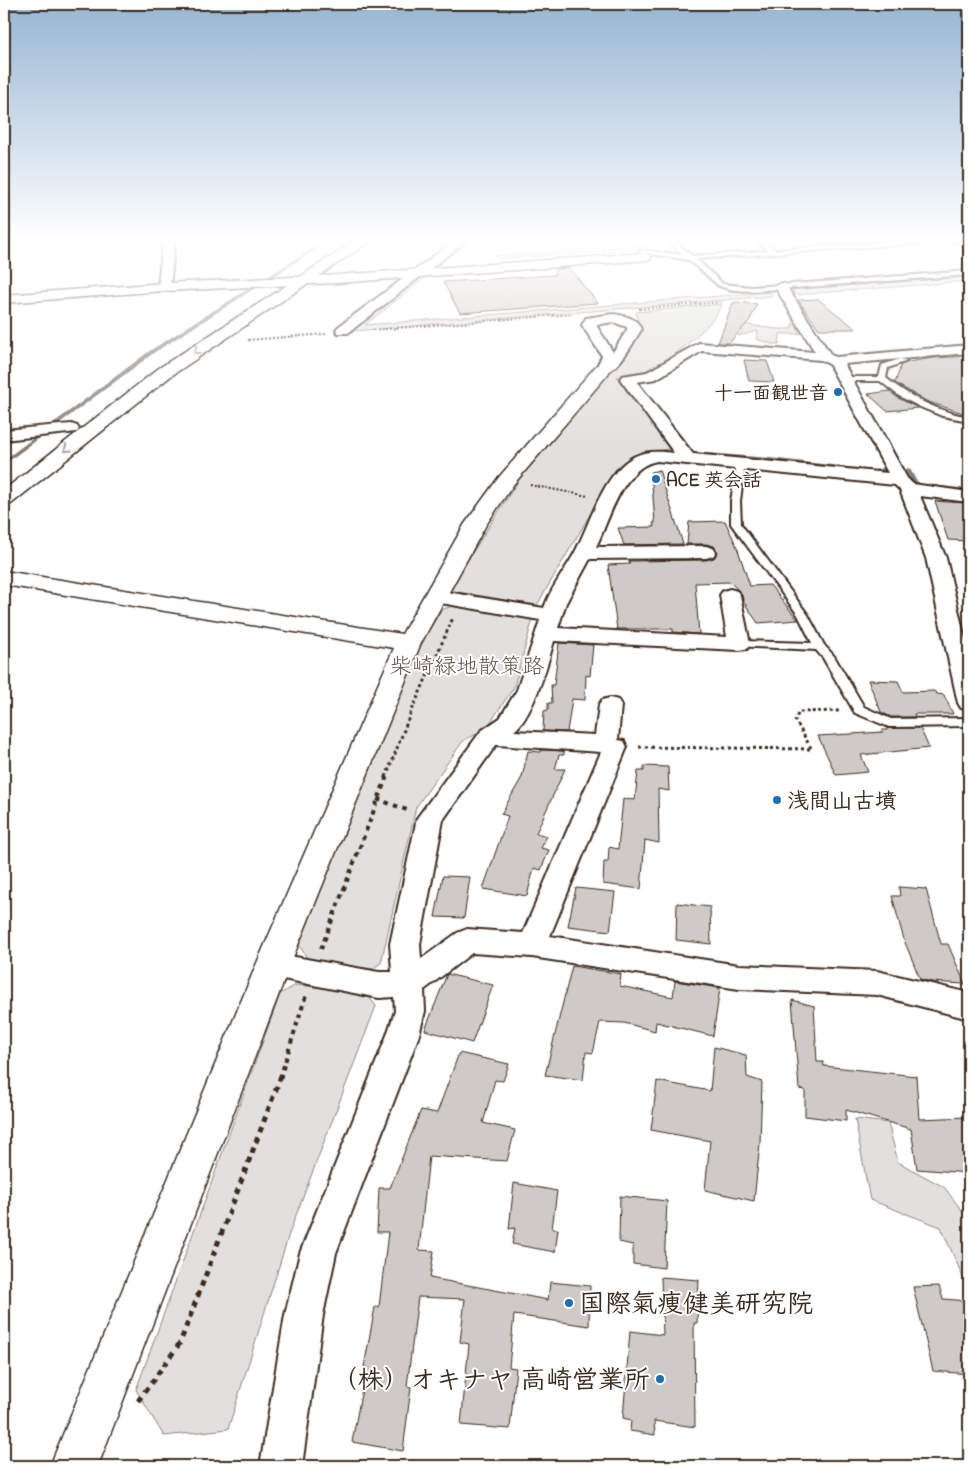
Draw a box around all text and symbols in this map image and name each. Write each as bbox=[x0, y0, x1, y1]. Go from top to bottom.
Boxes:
one-way arrow bbox=[193, 345, 202, 354]
place label: 十一面観世音 bbox=[714, 381, 828, 408]
marker: 十一面観世音 bbox=[832, 386, 844, 398]
one-way arrow bbox=[64, 444, 73, 452]
place label: ACE 英会話 bbox=[666, 468, 761, 495]
marker: ACE 英会話 bbox=[650, 473, 662, 485]
park label: 柴崎緑地散策路 bbox=[390, 652, 544, 684]
place label: 浅間山古墳 bbox=[787, 787, 897, 819]
marker: 浅間山古墳 bbox=[771, 794, 783, 806]
place label: 国際氣痩健美研究院 bbox=[579, 1287, 813, 1325]
marker: 国際氣痩健美研究院 bbox=[563, 1297, 575, 1309]
place label: （株）オキナヤ 高崎営業所 bbox=[331, 1363, 650, 1401]
marker: （株）オキナヤ 高崎営業所 bbox=[654, 1373, 666, 1385]

